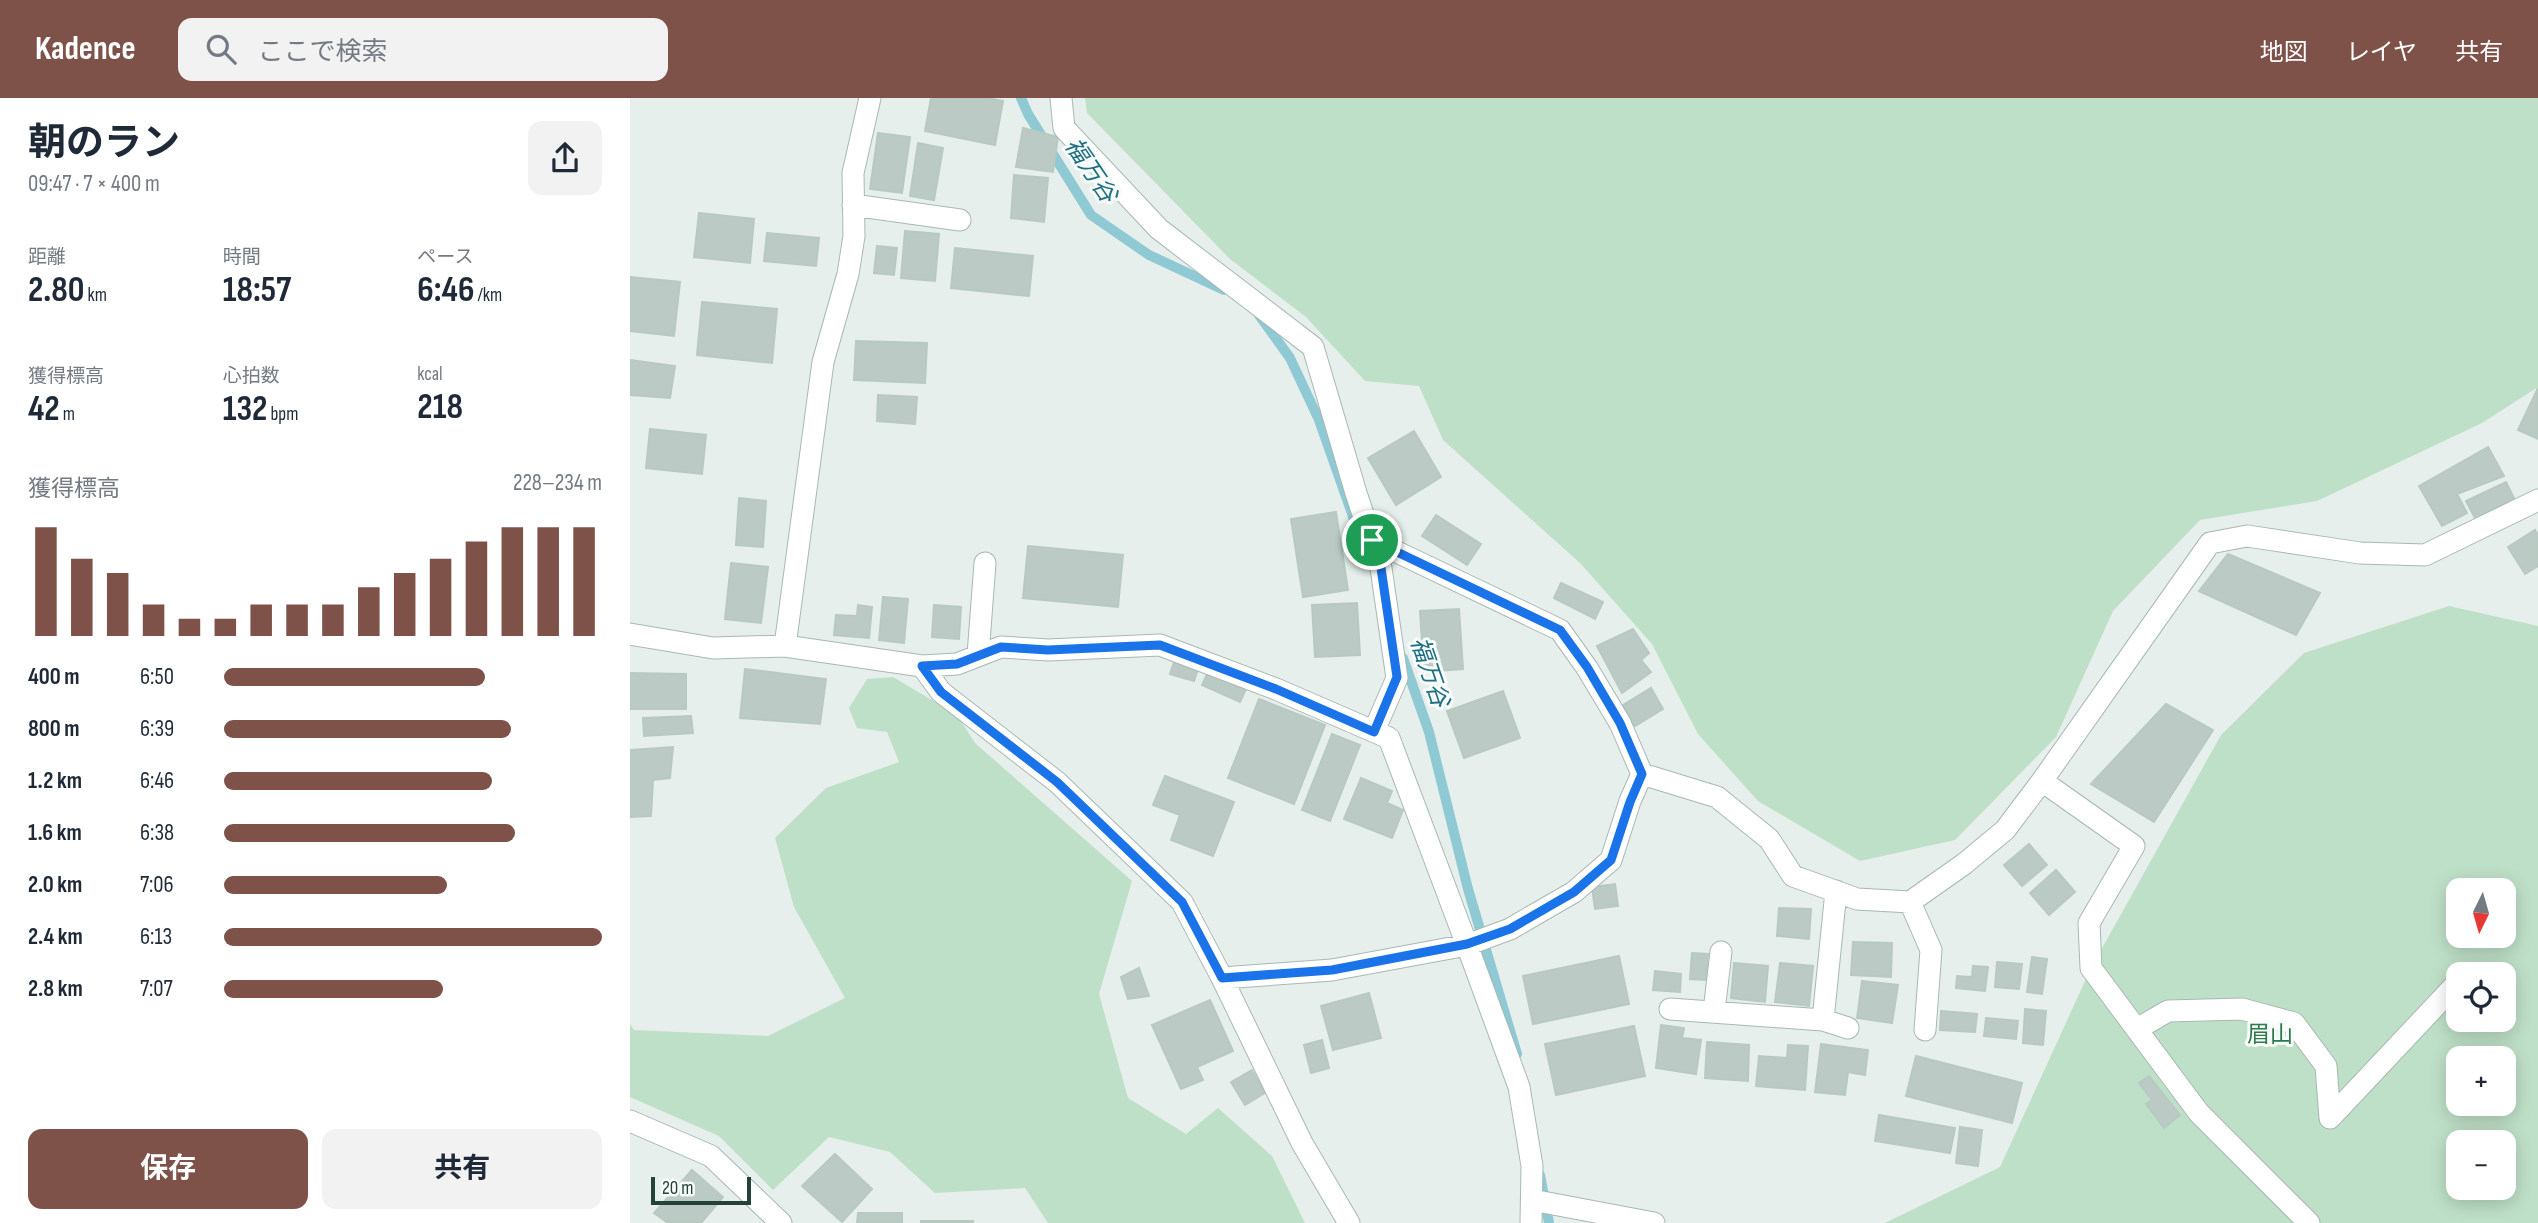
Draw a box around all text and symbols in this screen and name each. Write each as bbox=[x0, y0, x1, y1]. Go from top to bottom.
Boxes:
search box bbox=[178, 18, 668, 81]
text: Kadence bbox=[35, 29, 136, 69]
icon: search bbox=[202, 30, 240, 68]
text: ここで検索 bbox=[258, 37, 388, 68]
text: 地図 bbox=[2260, 38, 2308, 67]
text: レイヤ bbox=[2346, 38, 2417, 67]
text: 共有 bbox=[2455, 38, 2503, 67]
text: 朝のラン bbox=[28, 121, 180, 166]
button: share bbox=[528, 121, 602, 195]
water label: 福万谷 bbox=[1058, 132, 1124, 210]
text: 09:47 · 7 × 400 m bbox=[28, 170, 160, 198]
text: 距離 bbox=[28, 246, 66, 269]
text: 時間 bbox=[223, 246, 261, 269]
text: ペース bbox=[417, 246, 473, 269]
text: 2.80 bbox=[28, 269, 84, 312]
text: 18:57 bbox=[223, 269, 291, 312]
text: 6:46 bbox=[417, 269, 474, 312]
text: km bbox=[84, 284, 107, 307]
text: /km bbox=[474, 284, 502, 307]
text: kcal bbox=[417, 363, 442, 386]
text: 獲得標高 bbox=[28, 365, 104, 388]
text: 心拍数 bbox=[223, 365, 280, 388]
text: 218 bbox=[417, 386, 463, 429]
text: 42 bbox=[28, 388, 60, 431]
text: 132 bbox=[223, 388, 267, 431]
text: m bbox=[60, 403, 75, 426]
text: bpm bbox=[267, 403, 298, 426]
text: 228–234 m bbox=[513, 469, 602, 497]
text: 獲得標高 bbox=[28, 475, 120, 503]
pin bbox=[1342, 510, 1402, 570]
icon: arrive bbox=[1353, 521, 1391, 559]
water label: 福万谷 bbox=[1404, 633, 1456, 713]
text: 400 m bbox=[28, 663, 79, 691]
text: 6:50 bbox=[140, 663, 174, 691]
text: 800 m bbox=[28, 715, 80, 743]
text: 6:39 bbox=[140, 715, 174, 743]
text: 1.2 km bbox=[28, 767, 82, 795]
text: 6:46 bbox=[140, 767, 174, 795]
text: 1.6 km bbox=[28, 819, 82, 847]
text: 6:38 bbox=[140, 819, 174, 847]
text: 2.0 km bbox=[28, 871, 82, 899]
text: 7:06 bbox=[140, 871, 174, 899]
north arrow bbox=[2446, 878, 2516, 948]
map controls bbox=[2446, 878, 2516, 1200]
text: 2.4 km bbox=[28, 923, 83, 951]
text: 6:13 bbox=[140, 923, 172, 951]
button: locate bbox=[2446, 962, 2516, 1032]
text: 2.8 km bbox=[28, 975, 83, 1003]
text: 7:07 bbox=[140, 975, 173, 1003]
park label: 眉山 bbox=[2247, 1021, 2293, 1049]
button: + bbox=[2446, 1046, 2516, 1116]
button: 保存 bbox=[28, 1129, 308, 1209]
button: 共有 bbox=[322, 1129, 602, 1209]
button: − bbox=[2446, 1130, 2516, 1200]
scale bar bbox=[651, 1174, 751, 1206]
text: 20 m bbox=[662, 1177, 694, 1200]

